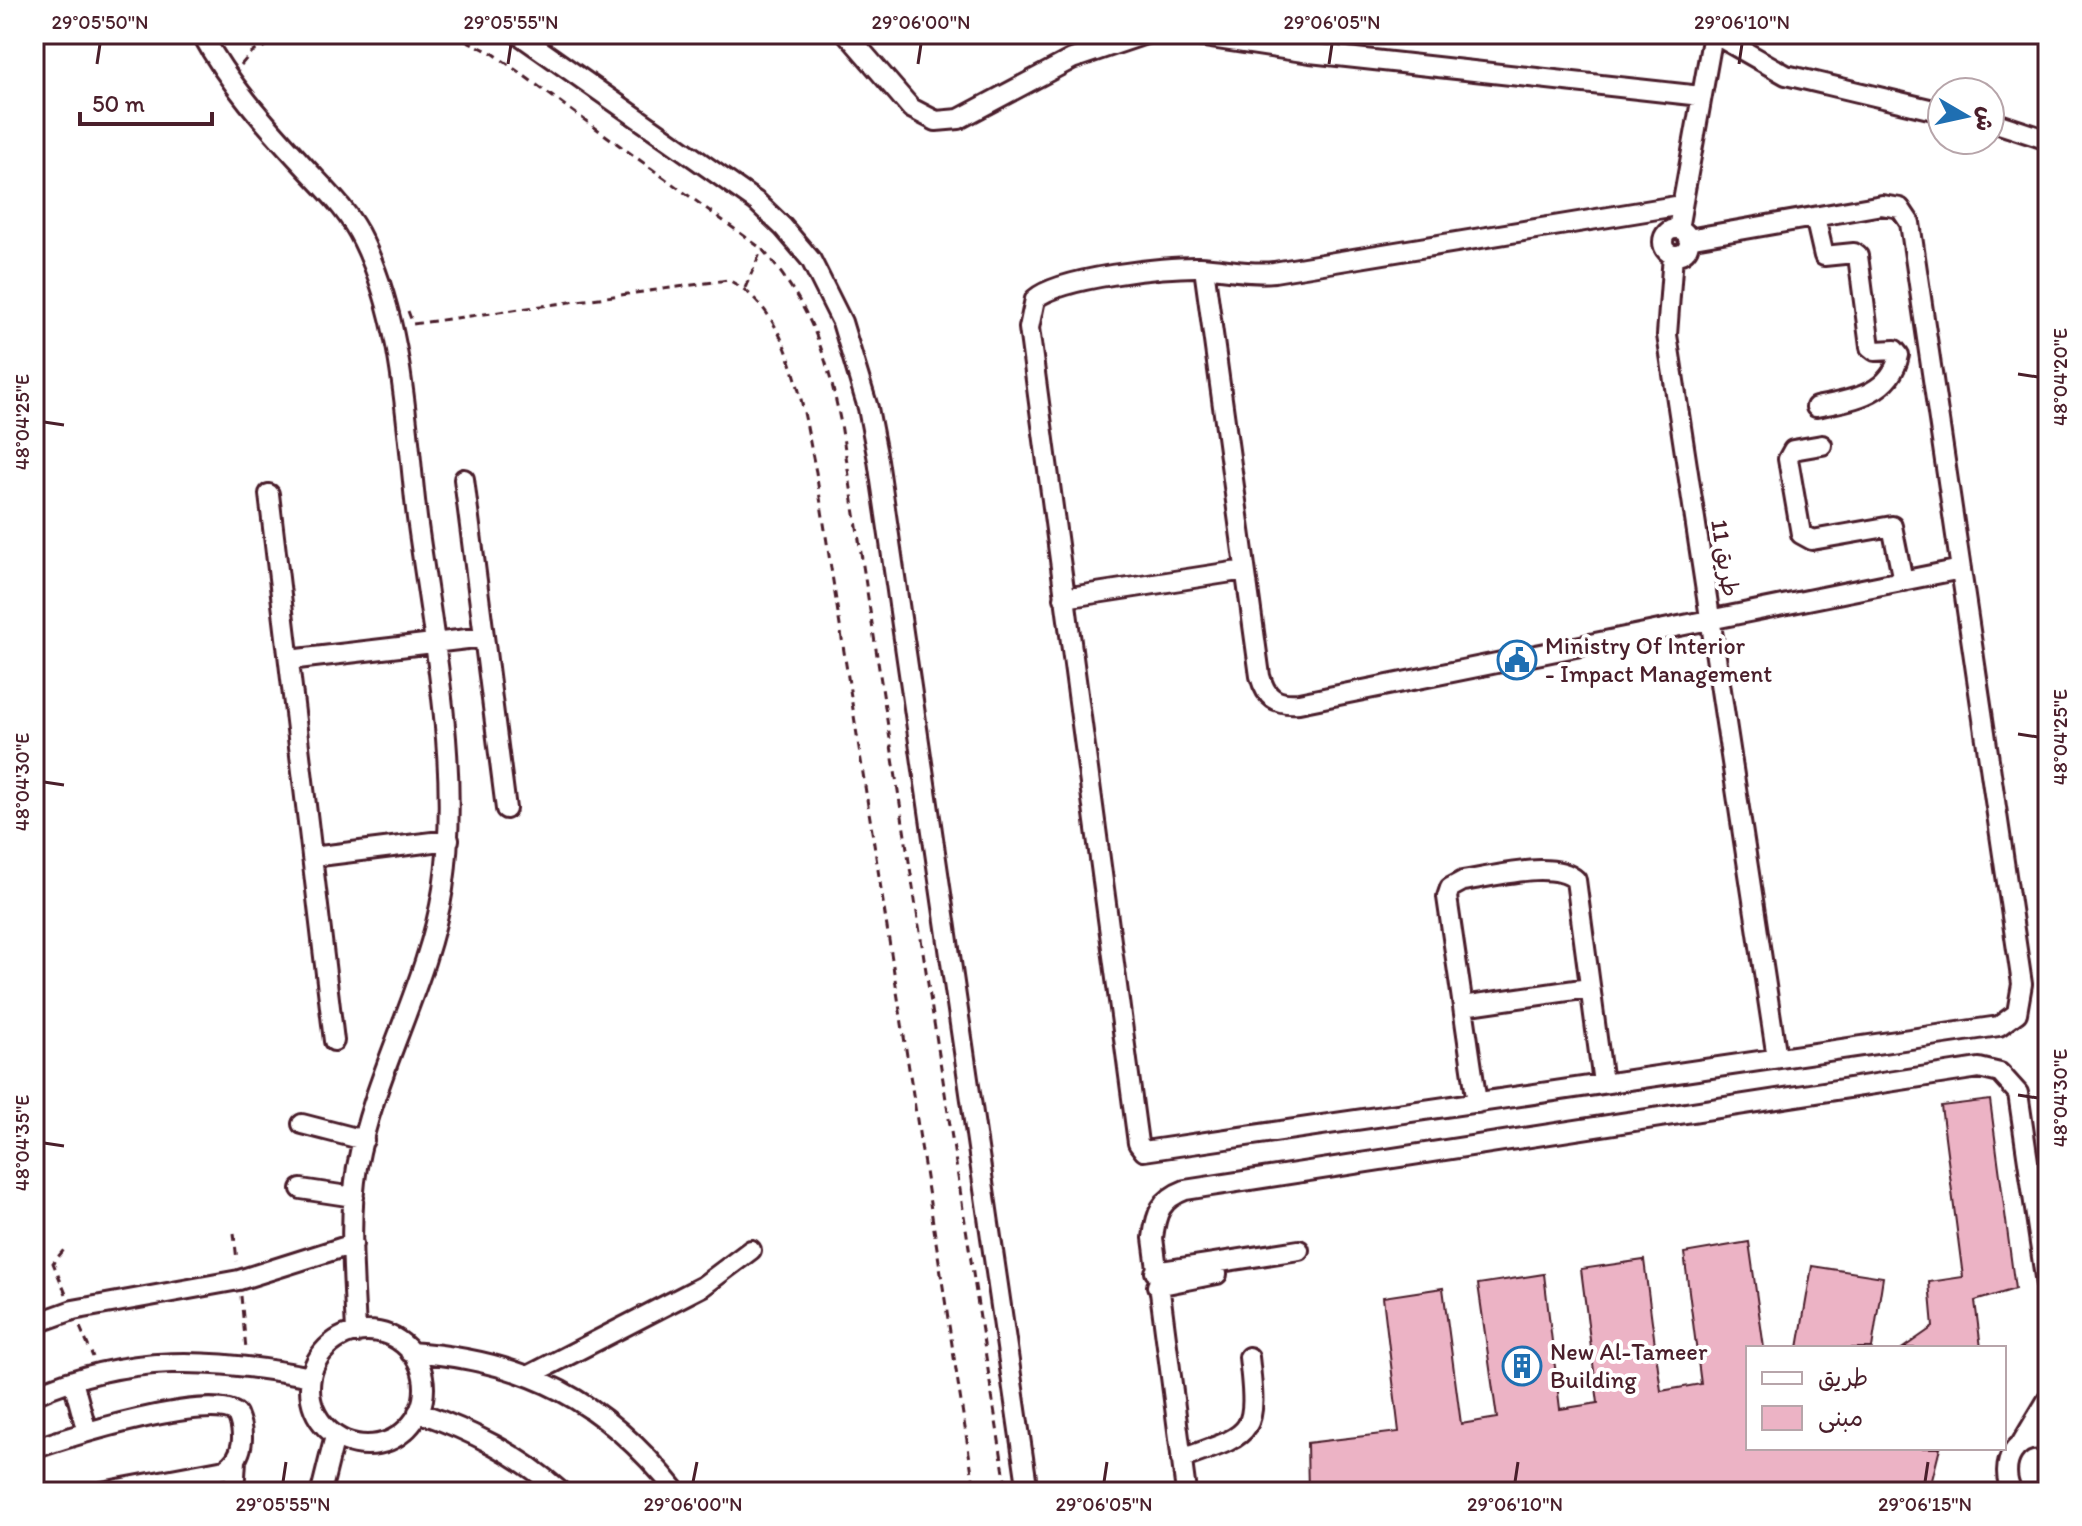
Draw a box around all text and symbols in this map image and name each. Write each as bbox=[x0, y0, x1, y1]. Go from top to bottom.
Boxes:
text: 29°05'50"N bbox=[51, 10, 149, 34]
text: 29°05'55"N bbox=[463, 10, 559, 34]
text: 29°06'00"N bbox=[872, 10, 970, 34]
text: 29°06'05"N bbox=[1283, 10, 1381, 34]
text: 29°06'10"N bbox=[1694, 10, 1790, 34]
scale bar bbox=[80, 76, 212, 126]
north arrow bbox=[1926, 76, 2006, 156]
text: 50 m bbox=[92, 89, 145, 118]
text: ش bbox=[1970, 105, 2000, 133]
text: 48°04'20"E bbox=[2048, 328, 2072, 426]
text: 48°04'25"E bbox=[10, 374, 34, 470]
street label: طريق 11 bbox=[1705, 517, 1746, 599]
place label: Ministry Of Interior - Impact Management bbox=[1545, 631, 1772, 688]
public building icon: Ministry Of Interior - Impact Management bbox=[1496, 639, 1538, 681]
text: 48°04'25"E bbox=[2048, 689, 2072, 785]
text: 48°04'30"E bbox=[10, 733, 34, 831]
text: 48°04'30"E bbox=[2048, 1049, 2072, 1147]
text: 48°04'35"E bbox=[10, 1095, 34, 1191]
place label: New Al-Tameer Building bbox=[1550, 1337, 1708, 1394]
building icon: New Al-Tameer Building bbox=[1501, 1345, 1543, 1387]
legend bbox=[1746, 1346, 2006, 1450]
text: طريق bbox=[1818, 1363, 1868, 1392]
text: مبنى bbox=[1818, 1403, 1863, 1433]
text: 29°05'55"N bbox=[235, 1492, 331, 1516]
text: 29°06'00"N bbox=[644, 1492, 742, 1516]
text: 29°06'05"N bbox=[1055, 1492, 1153, 1516]
text: 29°06'10"N bbox=[1467, 1492, 1563, 1516]
text: 29°06'15"N bbox=[1878, 1492, 1972, 1516]

